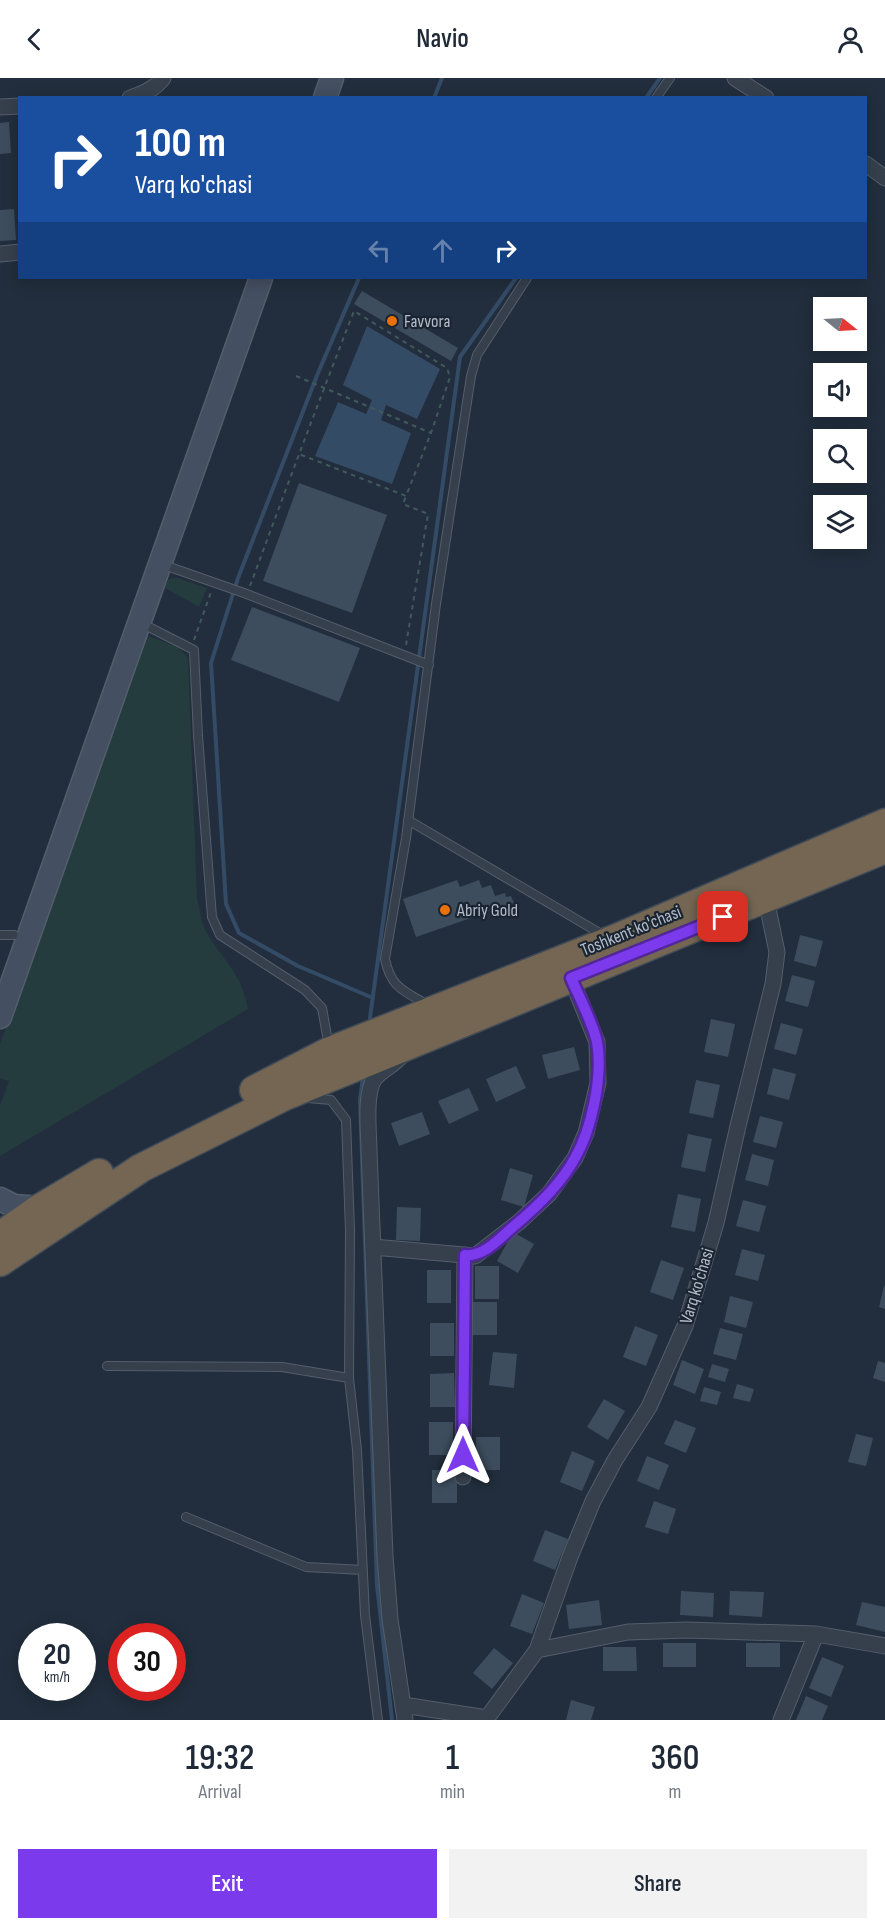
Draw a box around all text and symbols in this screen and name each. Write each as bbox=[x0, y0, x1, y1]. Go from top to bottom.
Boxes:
icon: back bbox=[18, 23, 51, 56]
text: Navio bbox=[416, 23, 469, 55]
icon: person bbox=[834, 23, 867, 56]
text: 100 m bbox=[135, 118, 226, 169]
icon: right bbox=[36, 120, 114, 198]
text: Varq ko'chasi bbox=[135, 169, 252, 201]
icon: left bbox=[363, 234, 396, 267]
icon: ahead bbox=[426, 234, 459, 267]
icon: right bbox=[489, 234, 522, 267]
north arrow bbox=[813, 297, 867, 351]
map controls bbox=[813, 297, 867, 549]
place label: Favvora bbox=[404, 311, 450, 332]
marker: Favvora bbox=[385, 314, 399, 328]
button: sound bbox=[813, 363, 867, 417]
button: search bbox=[813, 429, 867, 483]
button: layers bbox=[813, 495, 867, 549]
pin bbox=[697, 891, 748, 942]
place label: Abriy Gold bbox=[456, 900, 518, 921]
icon: arrive bbox=[706, 900, 739, 933]
street label: Toshkent ko'chasi bbox=[578, 901, 684, 961]
marker: Abriy Gold bbox=[438, 903, 452, 917]
street label: Varq ko'chasi bbox=[676, 1246, 718, 1326]
position arrow bbox=[431, 1423, 495, 1487]
speed limit sign: 30 bbox=[108, 1623, 186, 1701]
text: 20 bbox=[43, 1637, 71, 1673]
text: km/h bbox=[44, 1668, 70, 1687]
text: 19:32 bbox=[186, 1737, 254, 1780]
text: 1 bbox=[446, 1737, 459, 1780]
text: 360 bbox=[651, 1737, 699, 1780]
text: Arrival bbox=[198, 1780, 241, 1804]
text: min bbox=[440, 1780, 465, 1804]
text: m bbox=[669, 1780, 681, 1804]
button: Exit bbox=[18, 1849, 437, 1918]
button: Share bbox=[449, 1849, 867, 1918]

